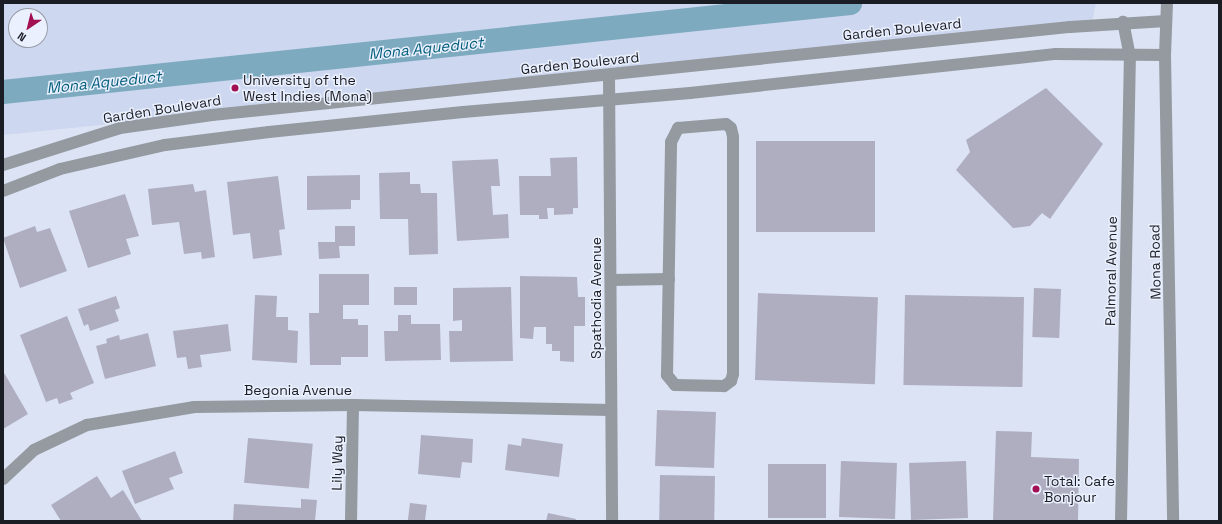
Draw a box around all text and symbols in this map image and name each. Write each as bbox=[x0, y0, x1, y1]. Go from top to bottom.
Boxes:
north arrow bbox=[8, 8, 48, 48]
street label: Garden Boulevard bbox=[842, 14, 962, 44]
text: N bbox=[15, 29, 29, 45]
water label: Mona Aqueduct bbox=[368, 33, 484, 63]
street label: Garden Boulevard bbox=[520, 48, 640, 78]
water label: Mona Aqueduct bbox=[46, 67, 162, 97]
place label: University of the West Indies (Mona) bbox=[243, 72, 372, 104]
marker: University of the West Indies (Mona) bbox=[230, 83, 240, 93]
street label: Garden Boulevard bbox=[102, 91, 222, 127]
street label: Palmoral Avenue bbox=[1102, 216, 1120, 326]
street label: Mona Road bbox=[1146, 224, 1164, 300]
street label: Spathodia Avenue bbox=[588, 237, 604, 359]
street label: Begonia Avenue bbox=[244, 382, 352, 398]
street label: Lily Way bbox=[328, 435, 346, 491]
place label: Total: Cafe Bonjour bbox=[1044, 473, 1115, 506]
marker: Total: Cafe Bonjour bbox=[1031, 484, 1041, 494]

